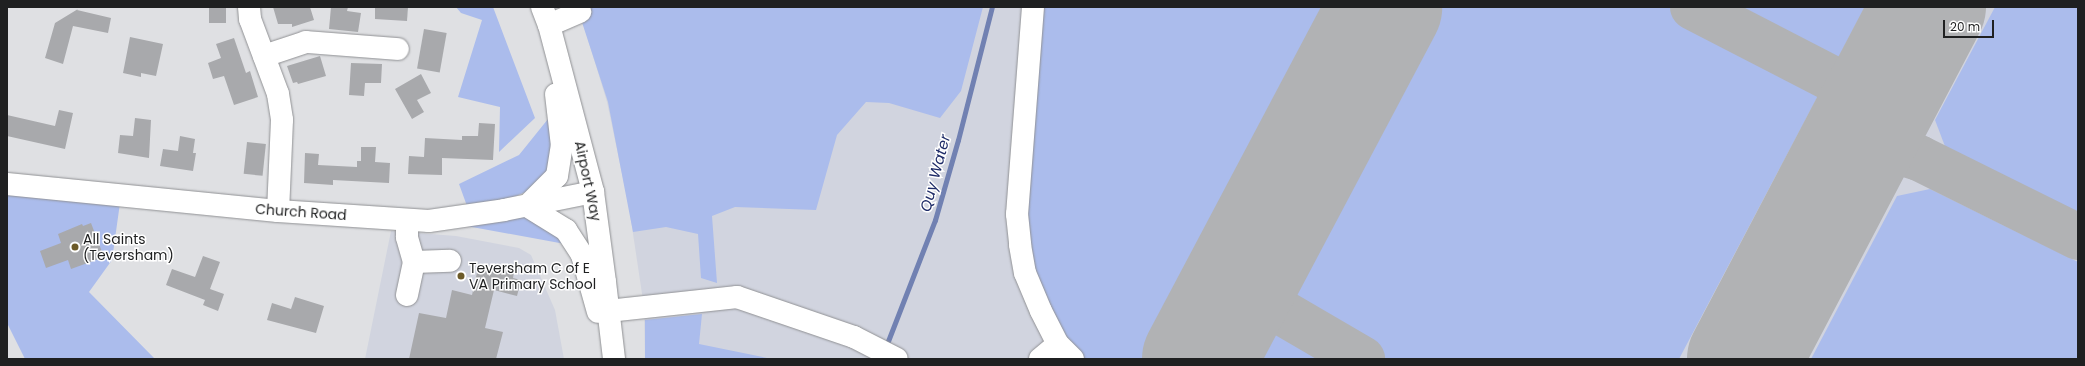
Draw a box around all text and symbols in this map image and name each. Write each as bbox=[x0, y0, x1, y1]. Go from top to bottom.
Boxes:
scale bar bbox=[1945, 12, 1996, 38]
text: 20 m bbox=[1950, 18, 1980, 35]
water label: Quy Water bbox=[916, 132, 954, 214]
street label: Airport Way bbox=[571, 139, 605, 223]
street label: Church Road bbox=[255, 200, 347, 224]
place label: All Saints (Teversham) bbox=[83, 231, 174, 264]
marker: All Saints (Teversham) bbox=[70, 242, 80, 252]
place label: Teversham C of E VA Primary School bbox=[469, 260, 596, 292]
marker: Teversham C of E VA Primary School bbox=[456, 271, 466, 281]

